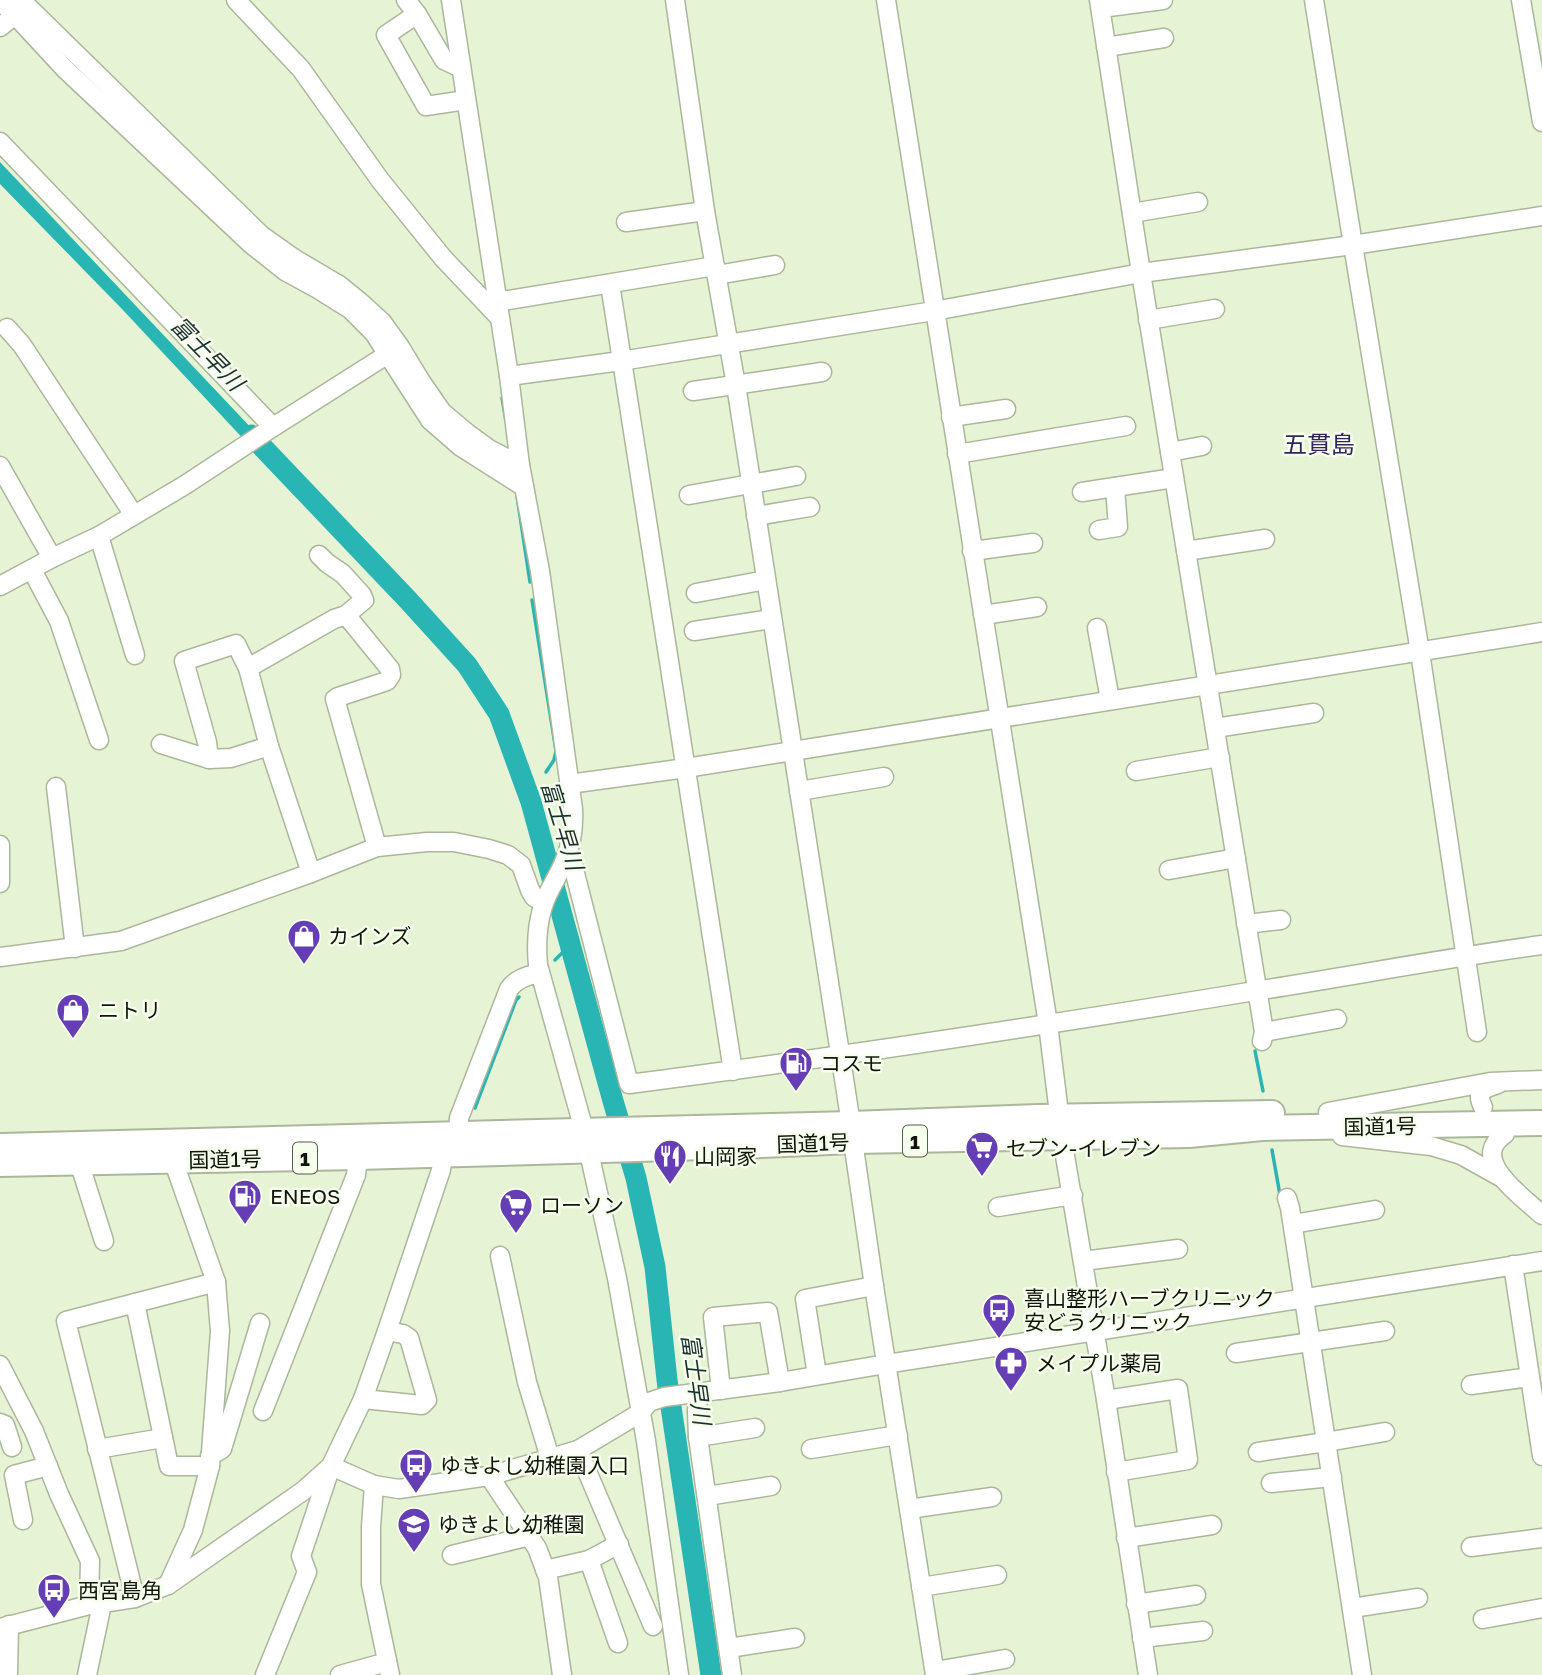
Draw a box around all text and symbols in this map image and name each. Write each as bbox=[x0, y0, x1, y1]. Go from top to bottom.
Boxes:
water label: 富士早川 bbox=[166, 310, 252, 398]
district label: 五貫島 bbox=[1283, 429, 1355, 458]
water label: 富士早川 bbox=[536, 777, 591, 876]
shop icon: カインズ bbox=[285, 917, 323, 966]
place label: カインズ bbox=[328, 923, 412, 949]
shop icon: ニトリ bbox=[54, 991, 92, 1040]
place label: ニトリ bbox=[98, 997, 161, 1023]
fuel station icon: コスモ bbox=[777, 1044, 815, 1093]
place label: コスモ bbox=[820, 1050, 883, 1076]
street label: 国道1号 bbox=[1343, 1112, 1417, 1140]
road number: 1 bbox=[903, 1126, 927, 1156]
street label: 国道1号 bbox=[776, 1129, 850, 1157]
supermarket icon: セブン-イレブン bbox=[963, 1129, 1001, 1178]
place label: セブン-イレブン bbox=[1006, 1135, 1161, 1161]
restaurant icon: 山岡家 bbox=[651, 1137, 689, 1186]
road number: 1 bbox=[293, 1142, 317, 1174]
place label: 山岡家 bbox=[694, 1143, 757, 1169]
street label: 国道1号 bbox=[188, 1145, 262, 1173]
fuel station icon: ENEOS bbox=[226, 1177, 264, 1226]
place label: ENEOS bbox=[270, 1183, 340, 1209]
supermarket icon: ローソン bbox=[497, 1186, 535, 1235]
place label: ローソン bbox=[540, 1192, 624, 1218]
place label: 喜山整形ハーブクリニック 安どうクリニック bbox=[1024, 1285, 1275, 1335]
bus stop icon: 喜山整形ハーブクリニック 安どうクリニック bbox=[980, 1291, 1018, 1340]
water label: 富士早川 bbox=[677, 1331, 718, 1429]
pharmacy icon: メイプル薬局 bbox=[992, 1344, 1030, 1393]
place label: メイプル薬局 bbox=[1036, 1350, 1162, 1376]
bus stop icon: ゆきよし幼稚園入口 bbox=[397, 1446, 435, 1495]
place label: ゆきよし幼稚園入口 bbox=[440, 1452, 629, 1478]
school or university icon: ゆきよし幼稚園 bbox=[395, 1505, 433, 1554]
place label: ゆきよし幼稚園 bbox=[438, 1511, 585, 1537]
bus stop icon: 西宮島角 bbox=[35, 1571, 73, 1620]
place label: 西宮島角 bbox=[78, 1577, 162, 1603]

